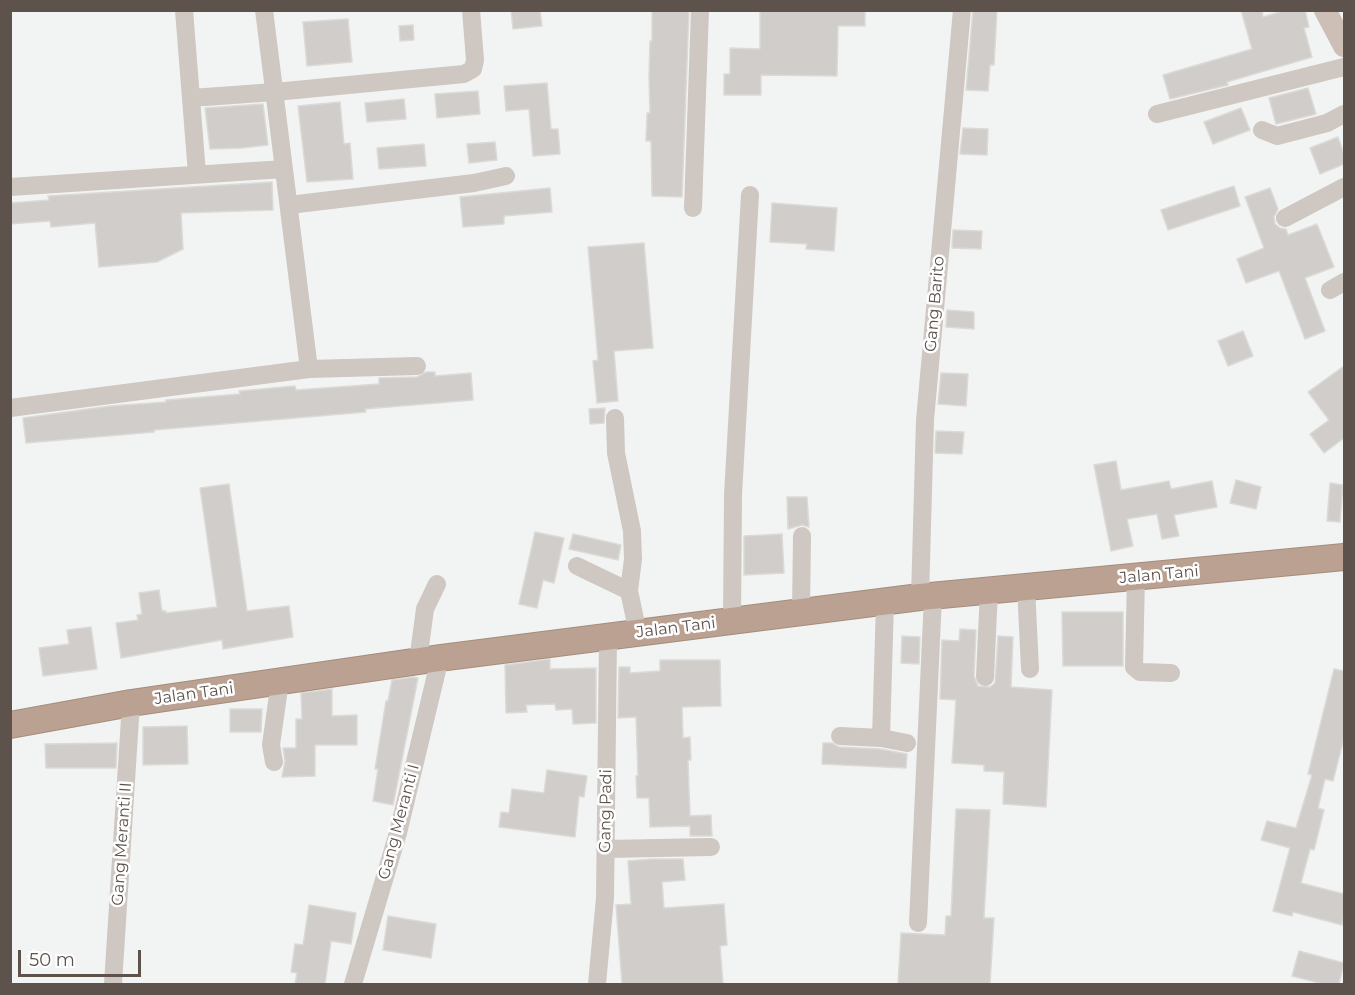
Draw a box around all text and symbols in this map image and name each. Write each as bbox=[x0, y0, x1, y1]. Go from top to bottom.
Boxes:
street label: Gang Barito bbox=[921, 255, 949, 353]
street label: Jalan Tani bbox=[1119, 562, 1199, 588]
street label: Jalan Tani bbox=[635, 614, 717, 642]
street label: Jalan Tani bbox=[153, 679, 235, 709]
street label: Gang Meranti I bbox=[374, 762, 424, 882]
street label: Gang Padi bbox=[596, 769, 616, 853]
street label: Gang Meranti II bbox=[108, 782, 136, 906]
scale bar bbox=[21, 938, 144, 976]
text: 50 m bbox=[29, 949, 75, 971]

